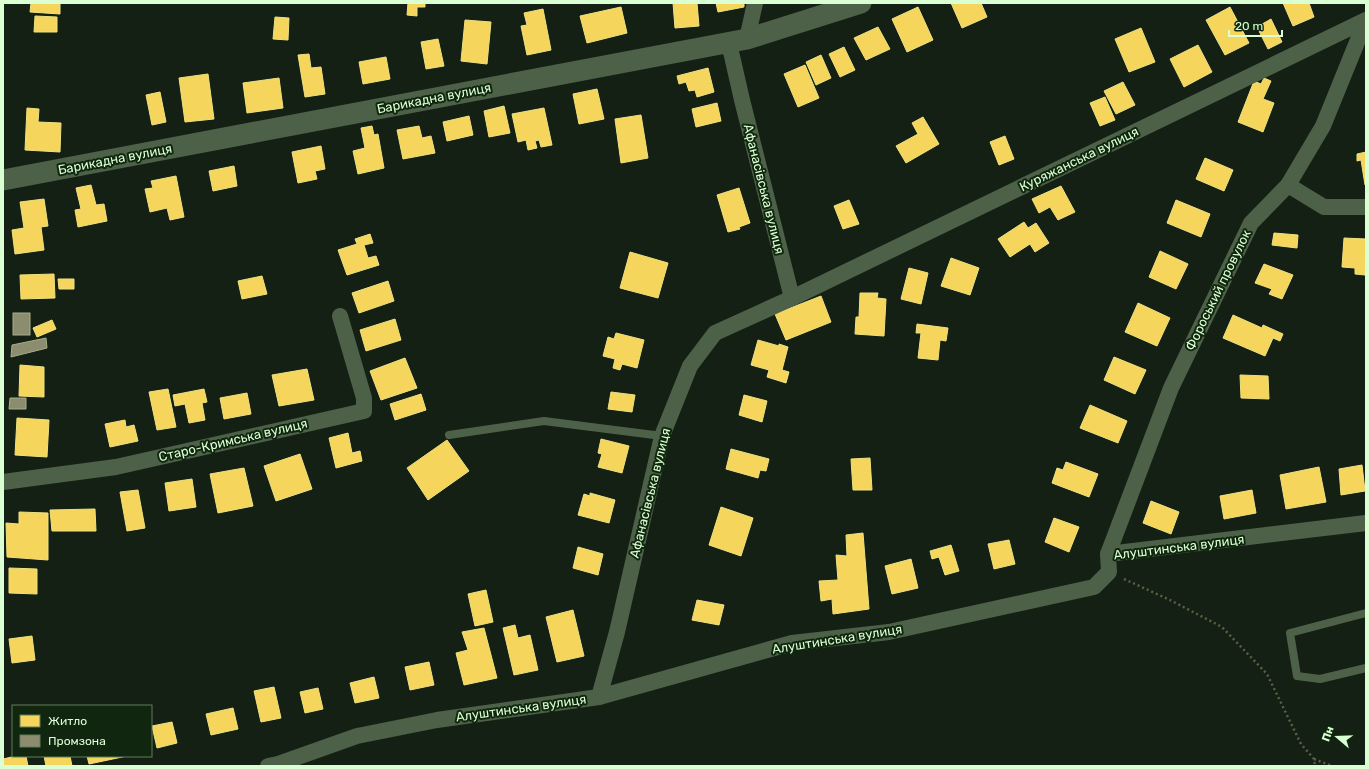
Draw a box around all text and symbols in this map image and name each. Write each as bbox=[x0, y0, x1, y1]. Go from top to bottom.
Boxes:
scale bar bbox=[1229, 12, 1282, 38]
text: 20 m bbox=[1235, 19, 1263, 33]
street label: Барикадна вулиця bbox=[376, 80, 492, 116]
street label: Афанасівська вулиця bbox=[741, 122, 787, 256]
street label: Куряжанська вулиця bbox=[1017, 124, 1141, 194]
street label: Барикадна вулиця bbox=[57, 141, 173, 177]
street label: Фороський провулок bbox=[1182, 227, 1254, 353]
street label: Старо-Кримська вулиця bbox=[157, 416, 309, 464]
street label: Афанасівська вулиця bbox=[627, 426, 673, 560]
street label: Алуштинська вулиця bbox=[1113, 532, 1245, 562]
street label: Алуштинська вулиця bbox=[771, 621, 903, 657]
street label: Алуштинська вулиця bbox=[455, 691, 587, 725]
legend bbox=[12, 705, 152, 757]
text: Житло bbox=[48, 714, 87, 728]
north arrow bbox=[1317, 717, 1357, 757]
text: Пн bbox=[1319, 725, 1337, 743]
text: Промзона bbox=[48, 734, 106, 748]

